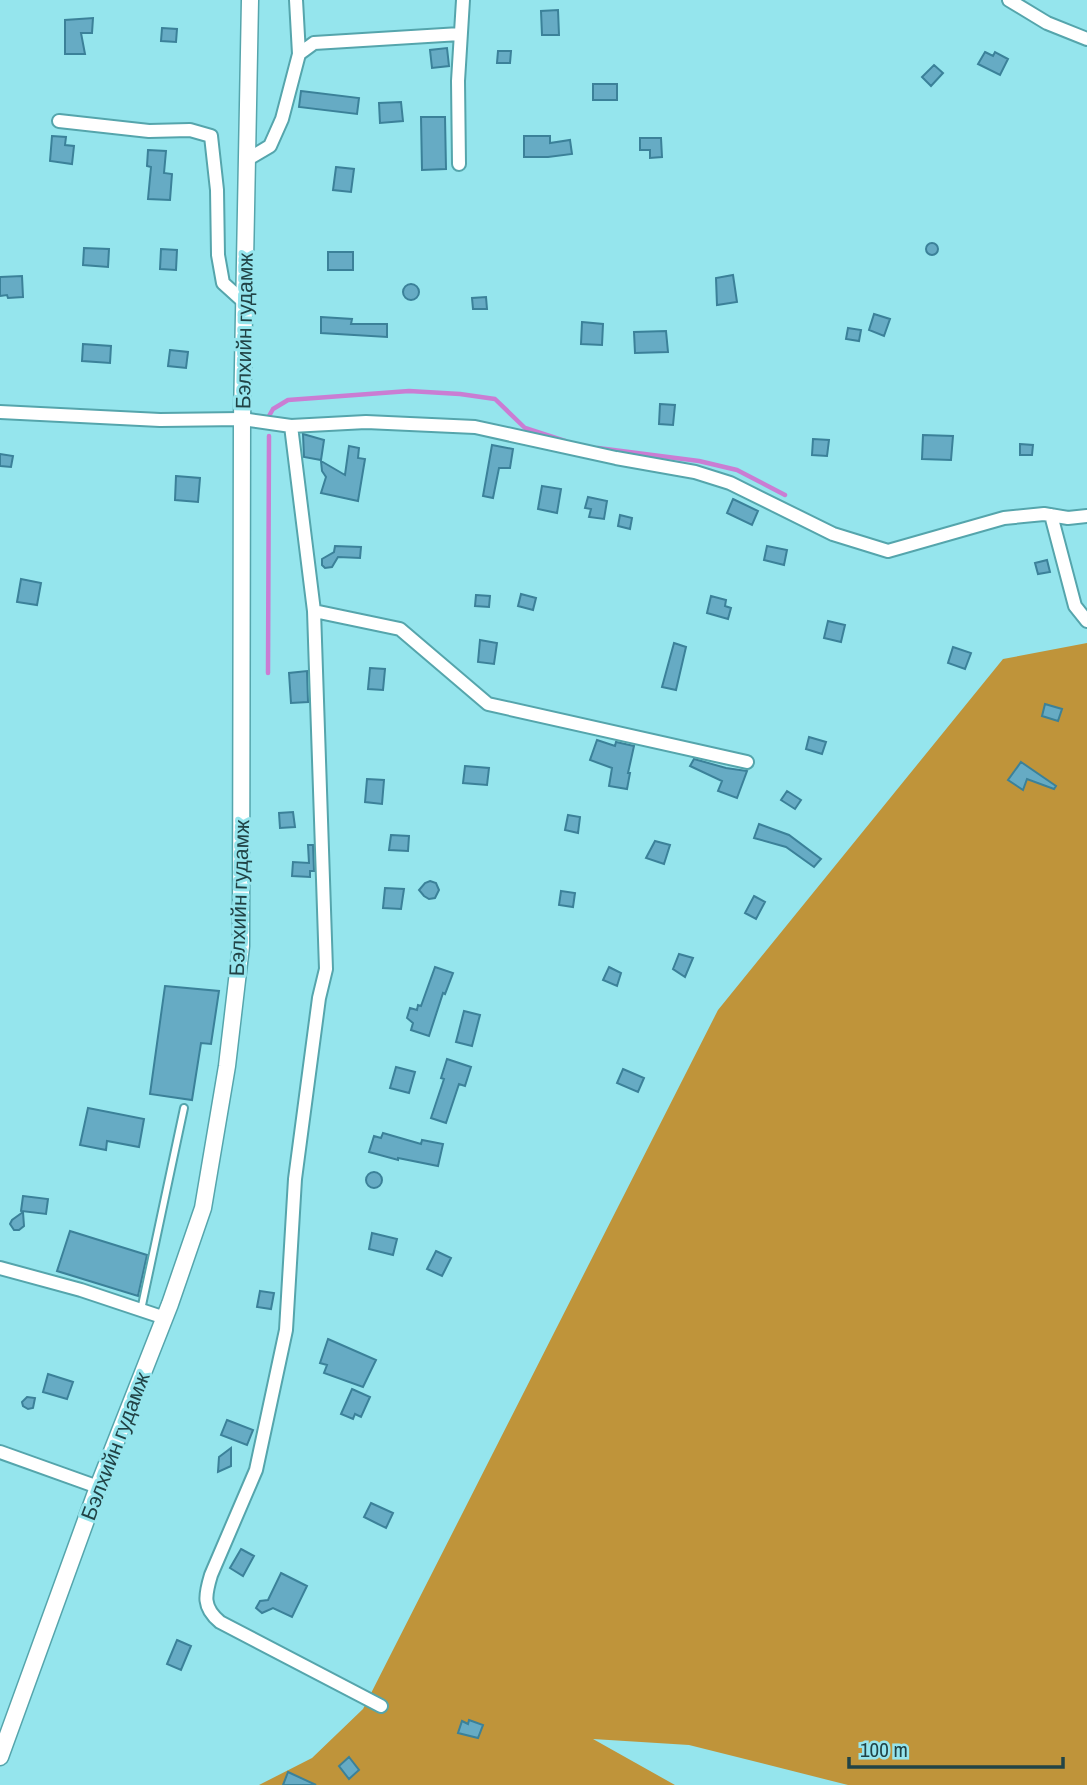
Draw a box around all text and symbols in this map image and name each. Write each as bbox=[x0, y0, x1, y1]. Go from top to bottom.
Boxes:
street label: Бэлхийн гудамж bbox=[228, 253, 260, 409]
street label: Бэлхийн гудамж bbox=[222, 819, 256, 977]
street label: Бэлхийн гудамж bbox=[73, 1368, 157, 1524]
scale bar bbox=[849, 1726, 1062, 1770]
text: 100 m bbox=[860, 1735, 908, 1764]

